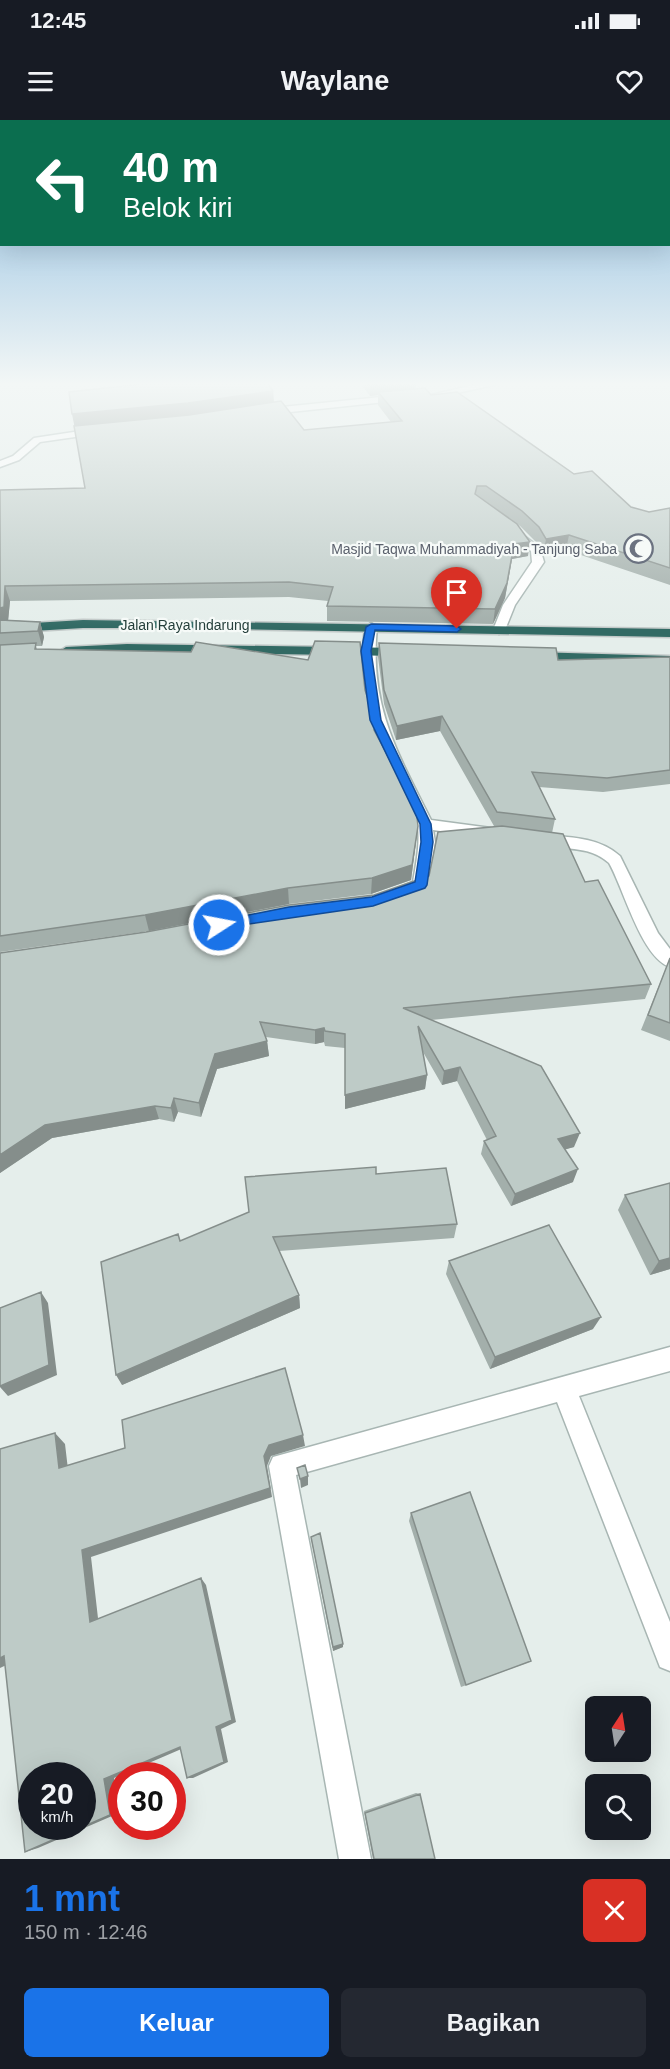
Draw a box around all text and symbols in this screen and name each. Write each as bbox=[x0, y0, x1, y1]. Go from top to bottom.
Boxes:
text: 12:45 bbox=[30, 8, 86, 33]
icon: menu bbox=[24, 65, 57, 98]
icon: heart bbox=[613, 65, 646, 98]
text: Waylane bbox=[281, 66, 389, 96]
icon: left bbox=[24, 144, 102, 222]
text: 40 m bbox=[123, 144, 219, 191]
text: Belok kiri bbox=[123, 193, 233, 223]
mosque icon: Masjid Taqwa Muhammadiyah - Tanjung Saba bbox=[622, 533, 654, 565]
place label: Masjid Taqwa Muhammadiyah - Tanjung Saba bbox=[331, 541, 617, 557]
pin bbox=[431, 567, 482, 629]
icon: arrive bbox=[440, 576, 473, 609]
street label: Jalan Raya Indarung bbox=[120, 617, 250, 633]
position arrow bbox=[187, 893, 251, 957]
north arrow bbox=[585, 1696, 651, 1762]
map controls bbox=[585, 1696, 651, 1840]
speed limit sign: 30 bbox=[108, 1762, 186, 1840]
button: search bbox=[585, 1774, 651, 1840]
text: 20 bbox=[40, 1777, 74, 1810]
text: km/h bbox=[41, 1808, 73, 1825]
text: 1 mnt bbox=[24, 1878, 120, 1919]
button: close bbox=[583, 1879, 646, 1942]
text: 150 m · 12:46 bbox=[24, 1921, 147, 1943]
button: Keluar bbox=[24, 1988, 329, 2057]
button: Bagikan bbox=[341, 1988, 646, 2057]

